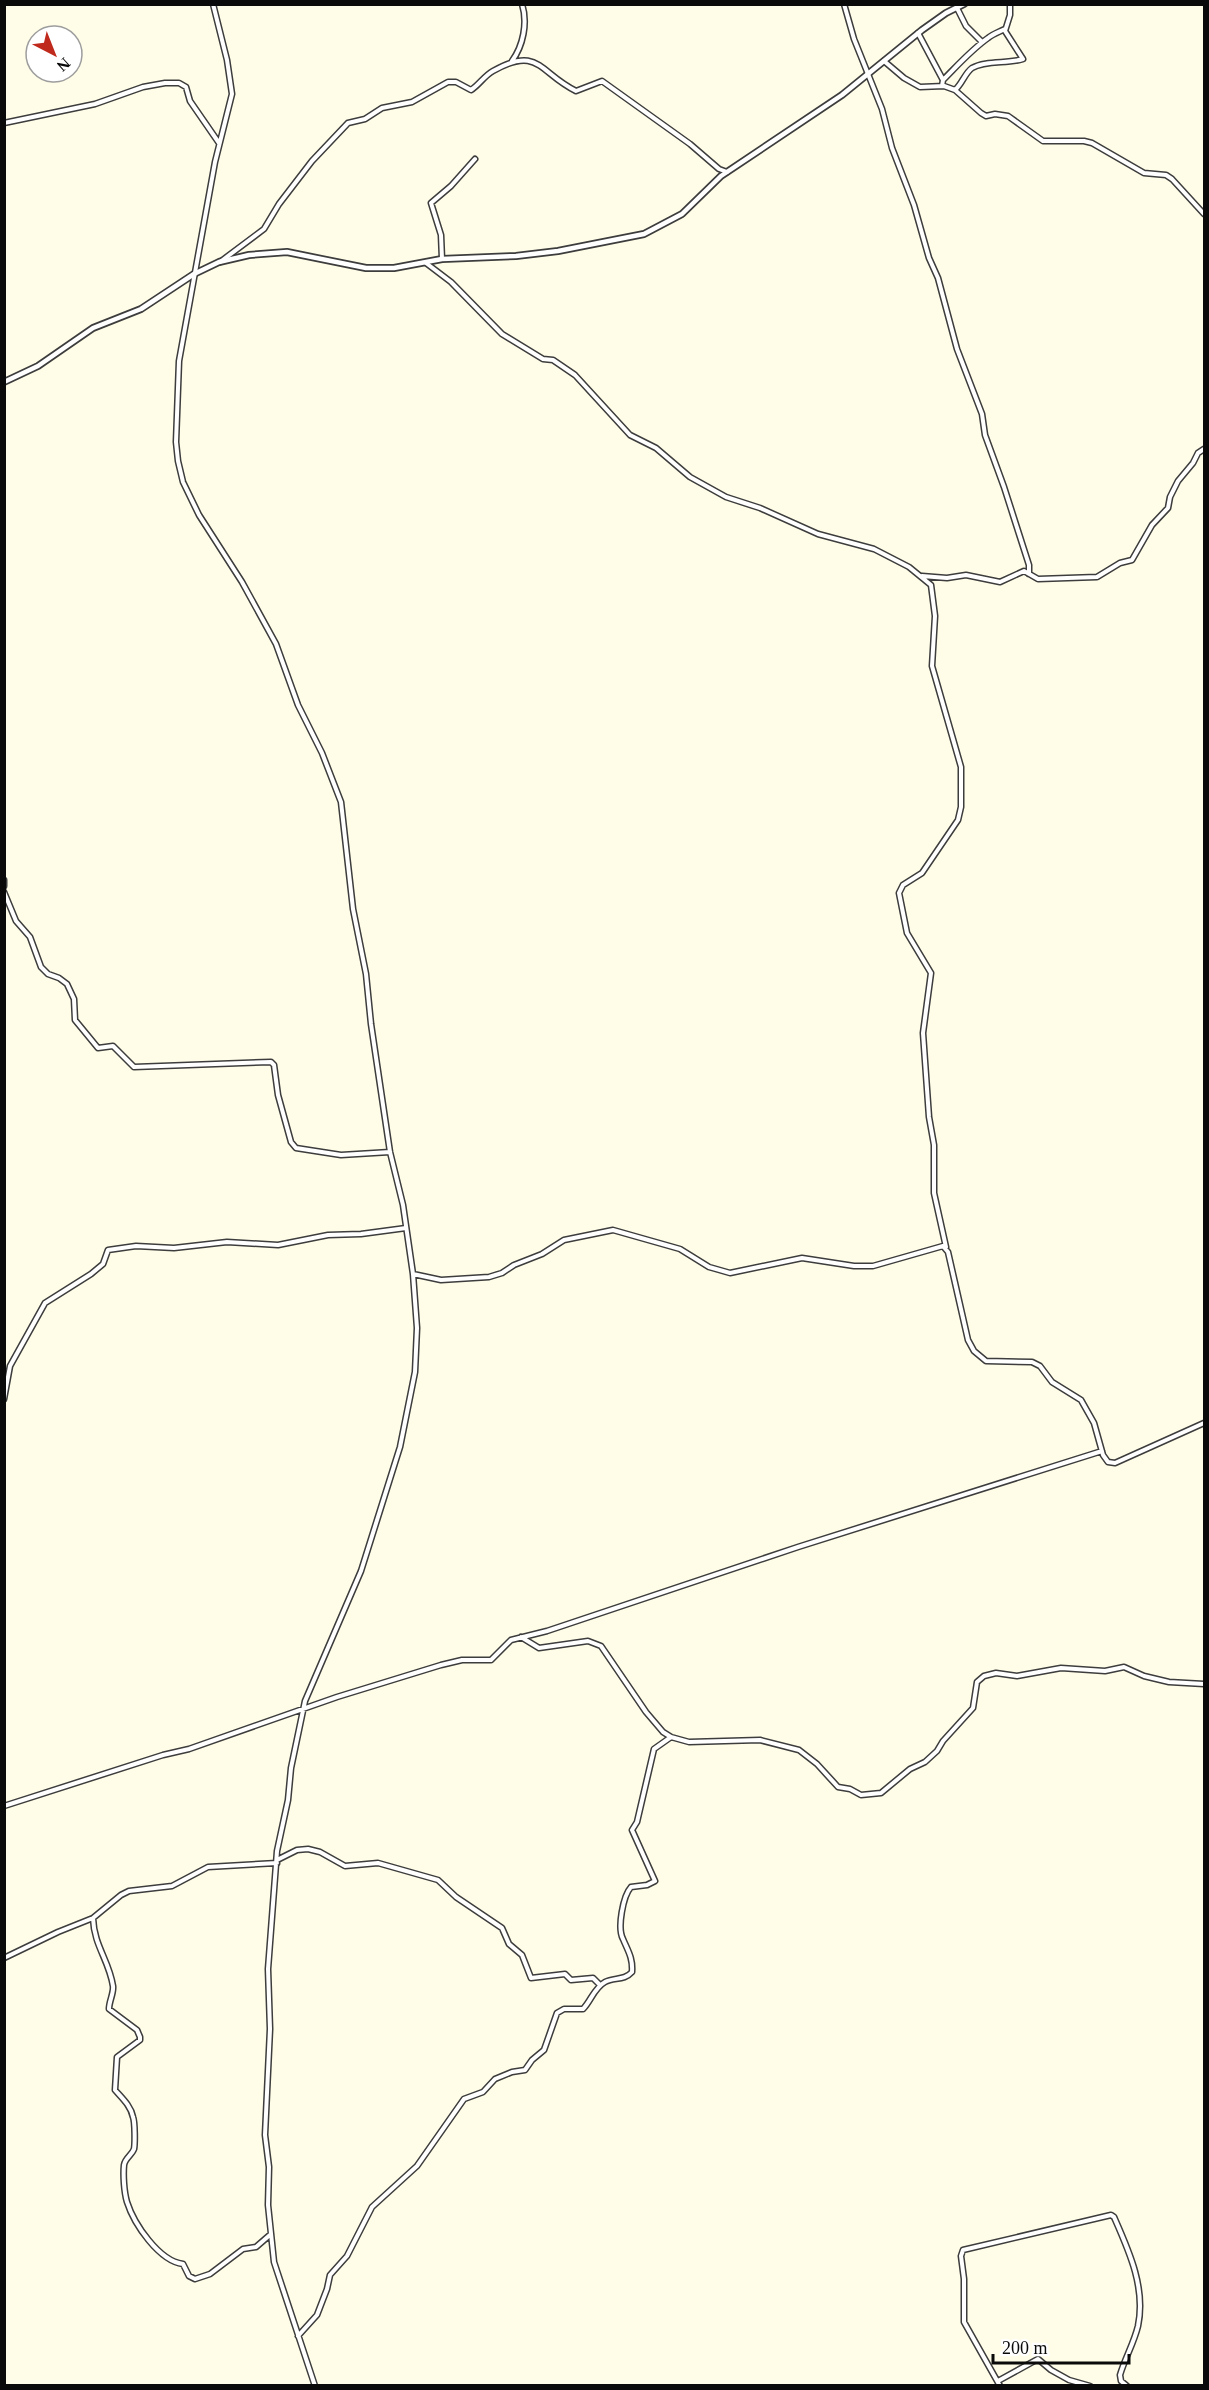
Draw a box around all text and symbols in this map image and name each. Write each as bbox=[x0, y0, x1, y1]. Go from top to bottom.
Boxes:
north arrow bbox=[24, 24, 84, 84]
text: N bbox=[53, 55, 74, 75]
scale bar bbox=[993, 2327, 1130, 2365]
text: 200 m bbox=[1002, 2338, 1048, 2358]

